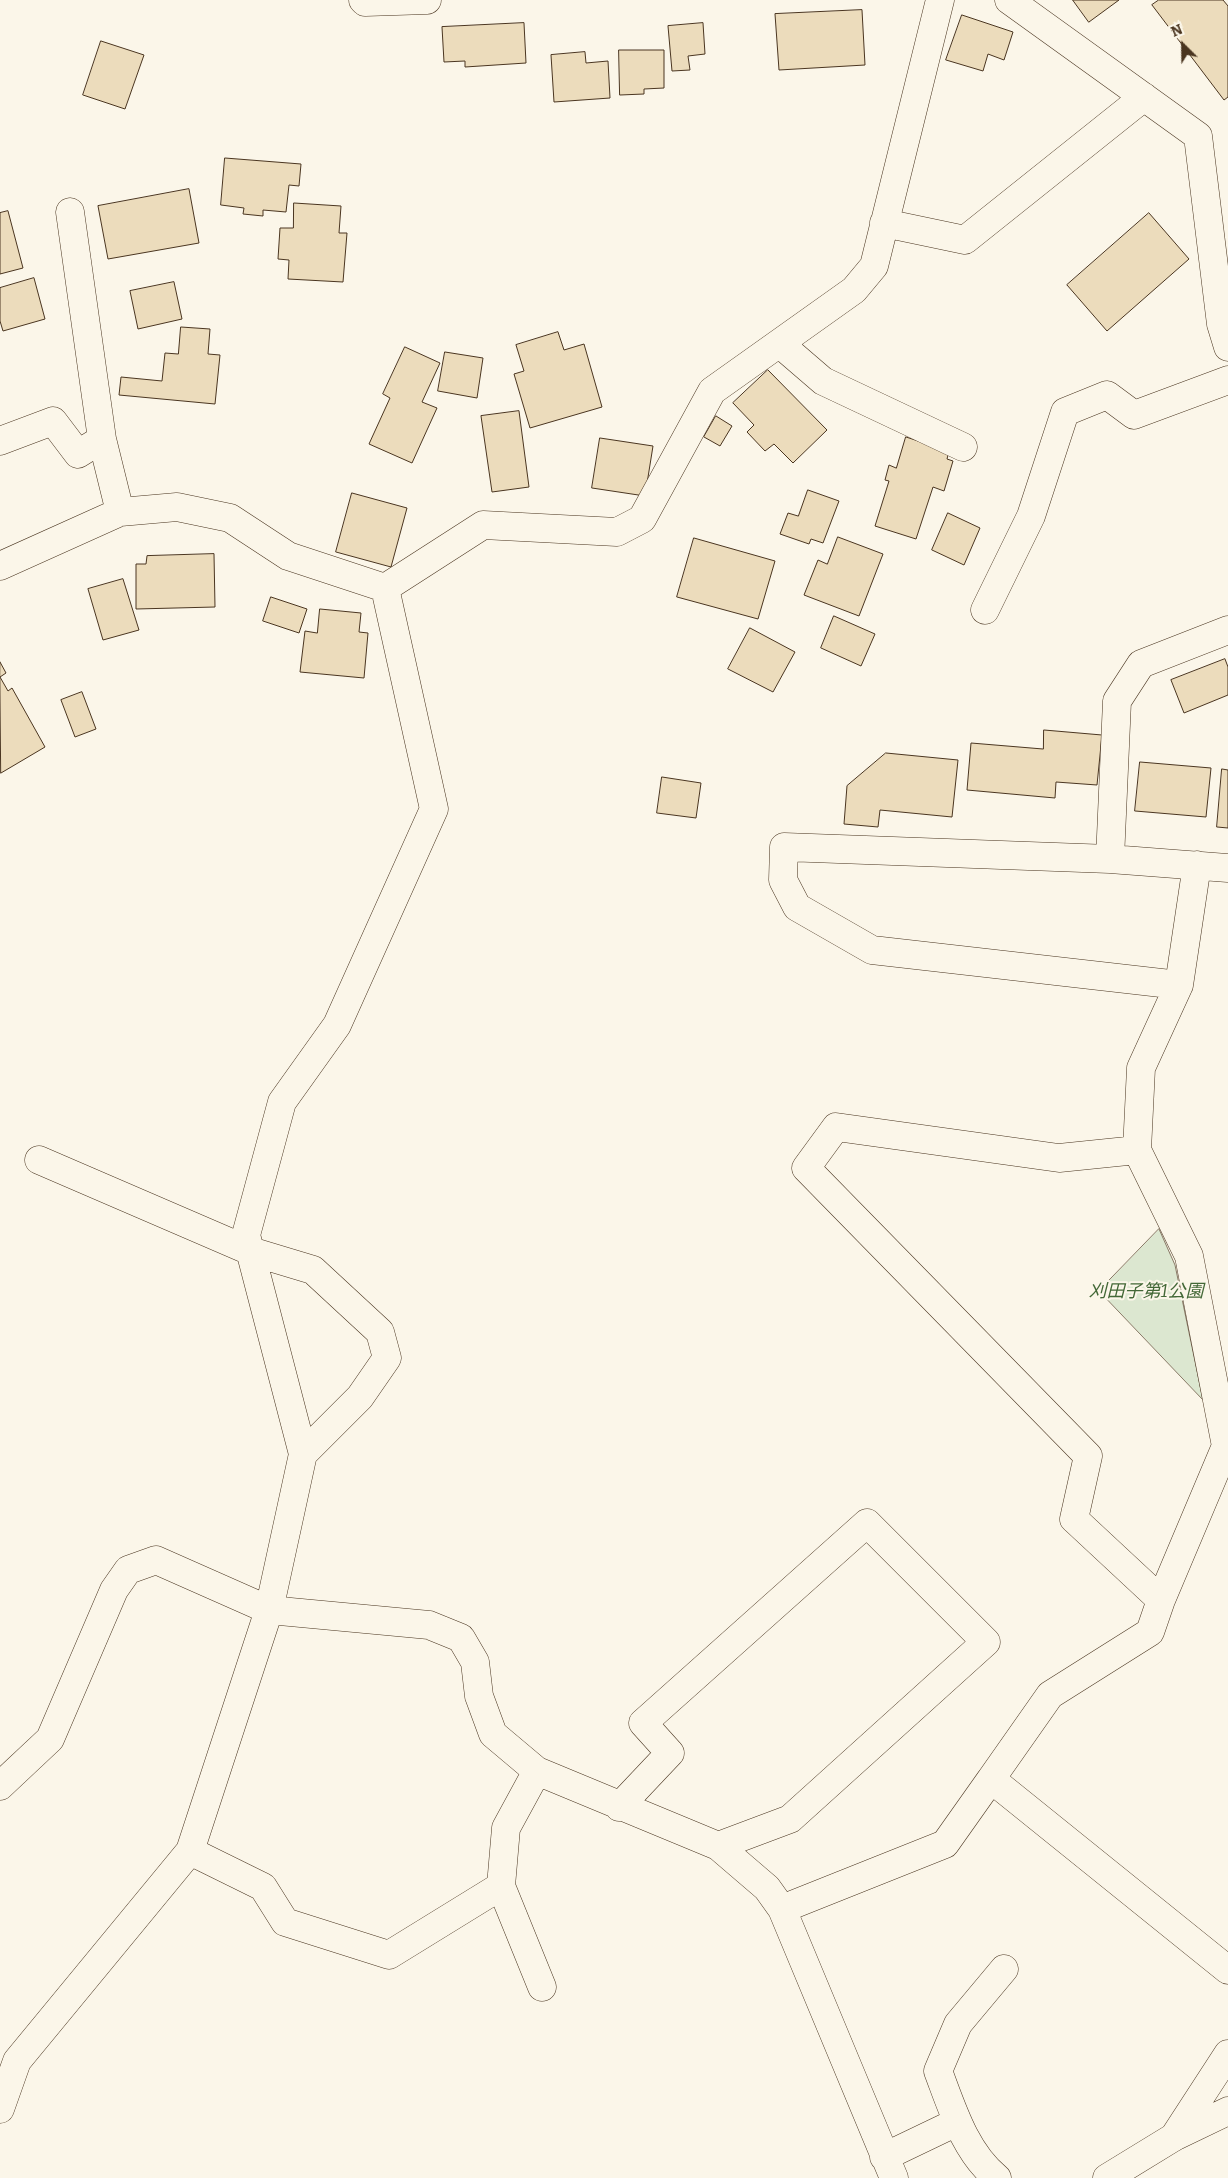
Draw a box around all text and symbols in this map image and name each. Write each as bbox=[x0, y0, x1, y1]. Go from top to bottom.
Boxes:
north arrow bbox=[1158, 20, 1208, 70]
text: N bbox=[1169, 21, 1185, 41]
park label: 刈田子第1公園 bbox=[1088, 1281, 1204, 1303]

